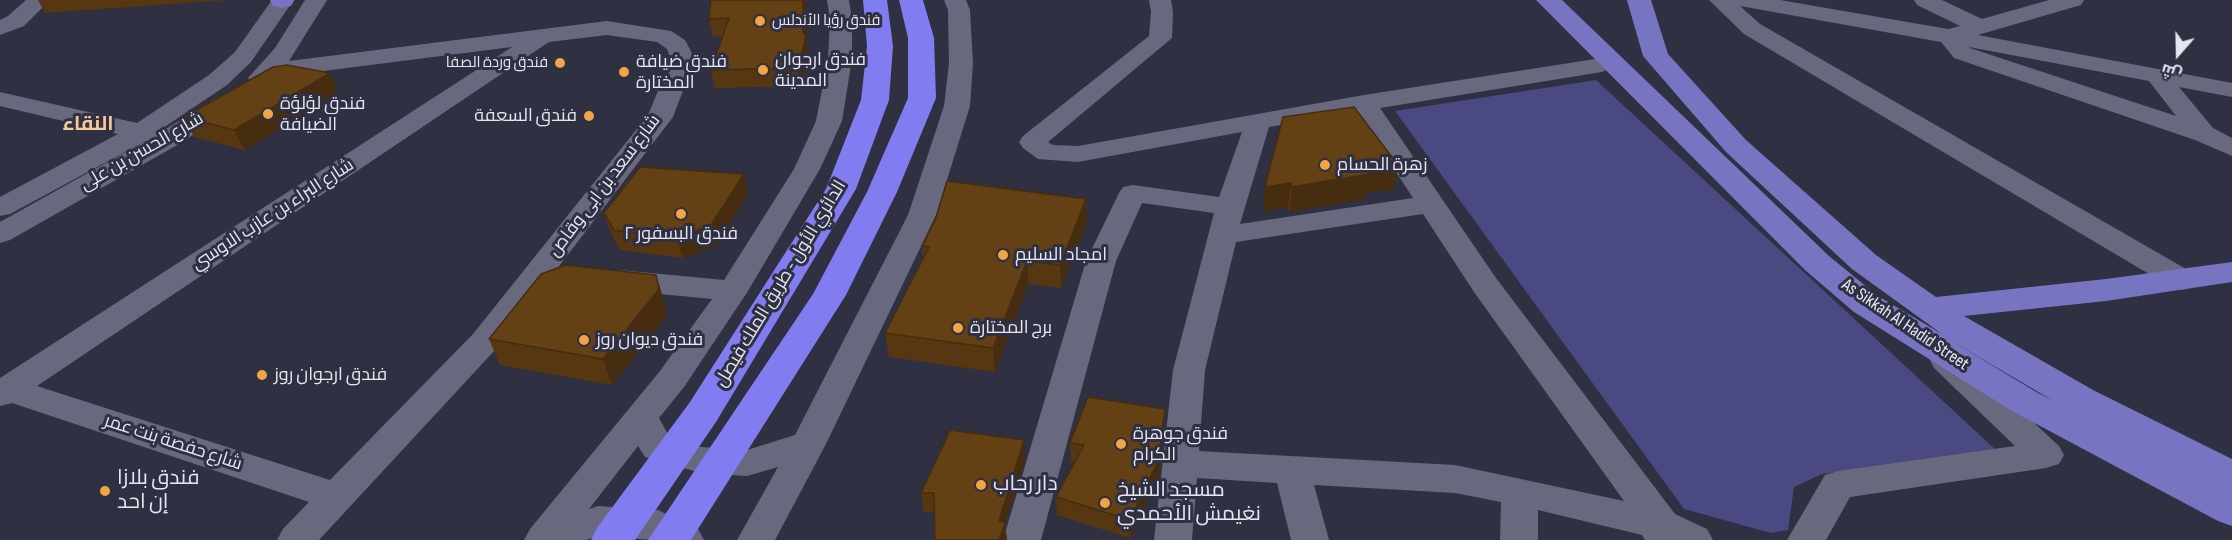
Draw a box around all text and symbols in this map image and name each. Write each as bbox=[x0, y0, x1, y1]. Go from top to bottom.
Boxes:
place label: فندق رؤيا الأندلس bbox=[772, 12, 880, 30]
marker: فندق رؤيا الأندلس bbox=[753, 14, 767, 28]
north arrow bbox=[2148, 24, 2208, 84]
place label: فندق ارجوان المدينة bbox=[775, 49, 866, 92]
place label: فندق ضيافة المختارة bbox=[636, 51, 727, 94]
place label: فندق وردة الصفا bbox=[446, 54, 548, 72]
marker: فندق وردة الصفا bbox=[553, 56, 567, 70]
text: ش bbox=[2159, 59, 2185, 84]
marker: فندق ارجوان المدينة bbox=[756, 63, 770, 77]
marker: فندق ضيافة المختارة bbox=[617, 65, 631, 79]
place label: فندق لؤلؤة الضيافة bbox=[280, 93, 365, 136]
place label: فندق السعفة bbox=[474, 105, 577, 127]
marker: فندق لؤلؤة الضيافة bbox=[261, 107, 275, 121]
street label: شارع الحسن بن على bbox=[76, 108, 208, 196]
marker: فندق السعفة bbox=[582, 109, 596, 123]
street label: شارع سعد بن ابى وقاص bbox=[544, 111, 666, 261]
district label: النقاء bbox=[62, 113, 114, 137]
street label: شارع البراء بن عازب الاوسي bbox=[188, 154, 358, 276]
place label: زهرة الحسام bbox=[1337, 154, 1428, 176]
marker: زهرة الحسام bbox=[1318, 158, 1332, 172]
street label: الدائري الأول - طريق الملك فيصل bbox=[711, 177, 851, 391]
marker: فندق البسفور ٢ bbox=[674, 207, 688, 221]
place label: فندق البسفور ٢ bbox=[624, 223, 738, 245]
place label: امجاد السلیم bbox=[1015, 244, 1107, 266]
marker: امجاد السلیم bbox=[996, 248, 1010, 262]
street label: As Sikkah Al Hadid Street bbox=[1837, 274, 1973, 376]
place label: برج المختارة bbox=[970, 317, 1052, 339]
marker: برج المختارة bbox=[951, 321, 965, 335]
place label: فندق ديوان روز bbox=[596, 329, 703, 351]
marker: فندق ديوان روز bbox=[577, 333, 591, 347]
place label: فندق ارجوان روز bbox=[274, 364, 387, 386]
marker: فندق ارجوان روز bbox=[255, 368, 269, 382]
street label: شارع حفصة بنت عمر bbox=[101, 411, 245, 475]
place label: فندق جوهرة الكرام bbox=[1133, 423, 1228, 466]
marker: فندق جوهرة الكرام bbox=[1114, 437, 1128, 451]
place label: فندق بلازا إن احد bbox=[117, 466, 199, 516]
place label: دار رحاب bbox=[993, 472, 1058, 498]
marker: دار رحاب bbox=[974, 478, 988, 492]
place label: مسجد الشيخ نغيمش الأحمدي bbox=[1117, 478, 1261, 528]
marker: فندق بلازا إن احد bbox=[98, 484, 112, 498]
marker: مسجد الشيخ نغيمش الأحمدي bbox=[1098, 496, 1112, 510]

